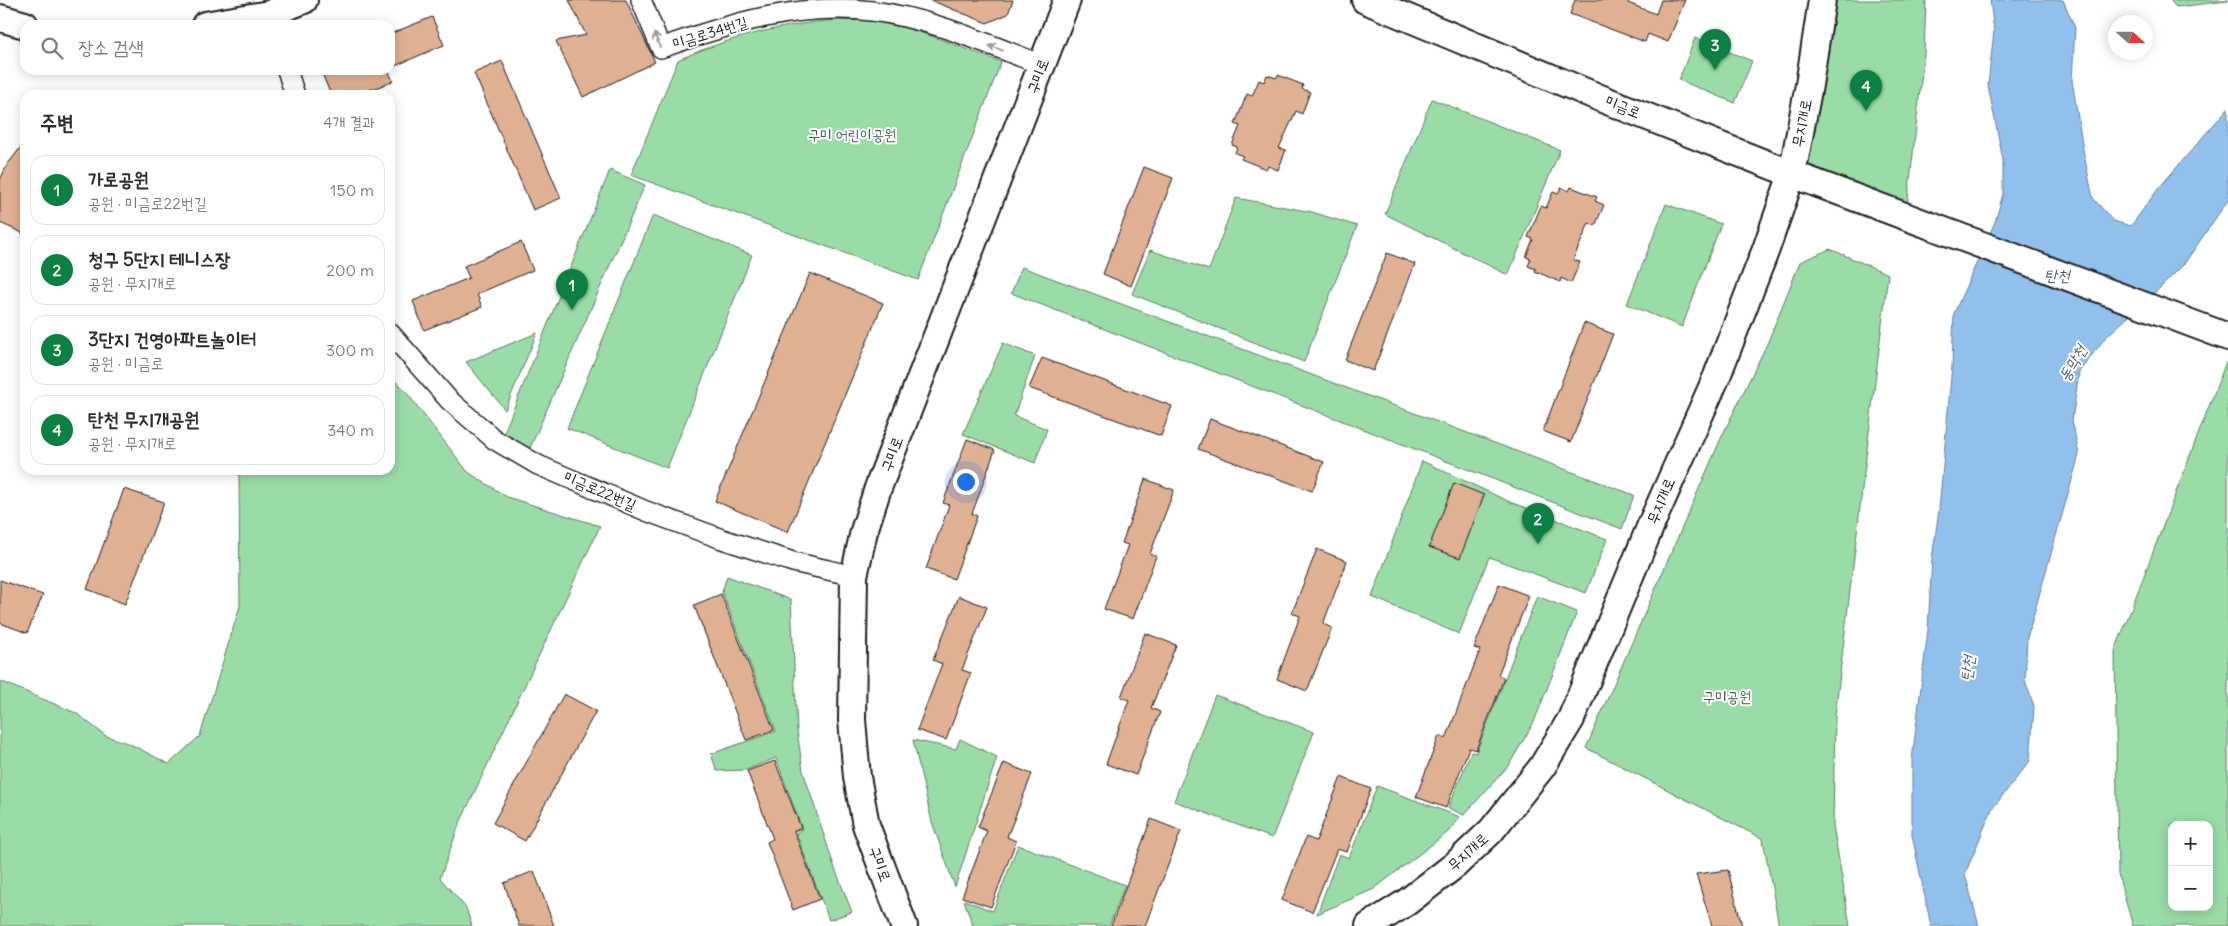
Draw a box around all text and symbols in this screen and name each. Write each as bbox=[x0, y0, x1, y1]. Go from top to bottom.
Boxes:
street label: 미금로34번길 bbox=[670, 12, 750, 53]
north arrow bbox=[2108, 15, 2153, 60]
search box bbox=[20, 20, 395, 75]
pin: 3 bbox=[1699, 29, 1731, 70]
one-way arrow bbox=[652, 32, 661, 47]
icon: search bbox=[38, 34, 66, 62]
text: 장소 검색 bbox=[78, 35, 144, 59]
one-way arrow bbox=[989, 43, 1004, 52]
street label: 구미로 bbox=[1022, 56, 1053, 96]
pin: 4 bbox=[1850, 70, 1882, 111]
street label: 미금로 bbox=[1603, 91, 1644, 122]
street label: 무지개로 bbox=[1788, 97, 1815, 148]
text: 주변 bbox=[40, 109, 74, 136]
text: 4개 결과 bbox=[323, 112, 375, 132]
park label: 구미 어린이공원 bbox=[808, 125, 896, 144]
text: 가로공원 bbox=[88, 167, 149, 191]
text: 1 bbox=[54, 180, 60, 200]
text: 150 m bbox=[330, 180, 374, 200]
text: 공원 · 미금로22번길 bbox=[88, 193, 207, 213]
text: 청구 5단지 테니스장 bbox=[88, 247, 230, 271]
text: 2 bbox=[53, 260, 61, 280]
text: 200 m bbox=[326, 260, 374, 280]
water label: 탄천 bbox=[2044, 265, 2072, 285]
pin: 1 bbox=[556, 269, 588, 310]
text: 공원 · 무지개로 bbox=[88, 273, 176, 293]
text: 3단지 건영아파트놀이터 bbox=[88, 327, 256, 351]
water label: 동막천 bbox=[2053, 339, 2092, 385]
text: 3 bbox=[52, 340, 62, 360]
text: 300 m bbox=[326, 340, 374, 360]
text: 공원 · 미금로 bbox=[88, 353, 164, 373]
text: 탄천 무지개공원 bbox=[88, 407, 200, 431]
text: 4 bbox=[52, 420, 62, 440]
text: 340 m bbox=[327, 420, 374, 440]
text: 공원 · 무지개로 bbox=[88, 433, 176, 453]
street label: 구미로 bbox=[876, 434, 907, 474]
street label: 미금로22번길 bbox=[561, 467, 639, 514]
your location bbox=[953, 469, 979, 495]
street label: 무지개로 bbox=[1642, 475, 1679, 527]
pin: 2 bbox=[1522, 503, 1554, 544]
water label: 탄천 bbox=[1956, 652, 1979, 682]
park label: 구미공원 bbox=[1703, 687, 1751, 706]
map controls bbox=[2168, 821, 2213, 911]
button: + bbox=[2168, 821, 2213, 866]
street label: 무지개로 bbox=[1443, 828, 1492, 875]
street label: 구미로 bbox=[865, 844, 896, 884]
button: − bbox=[2168, 866, 2213, 911]

